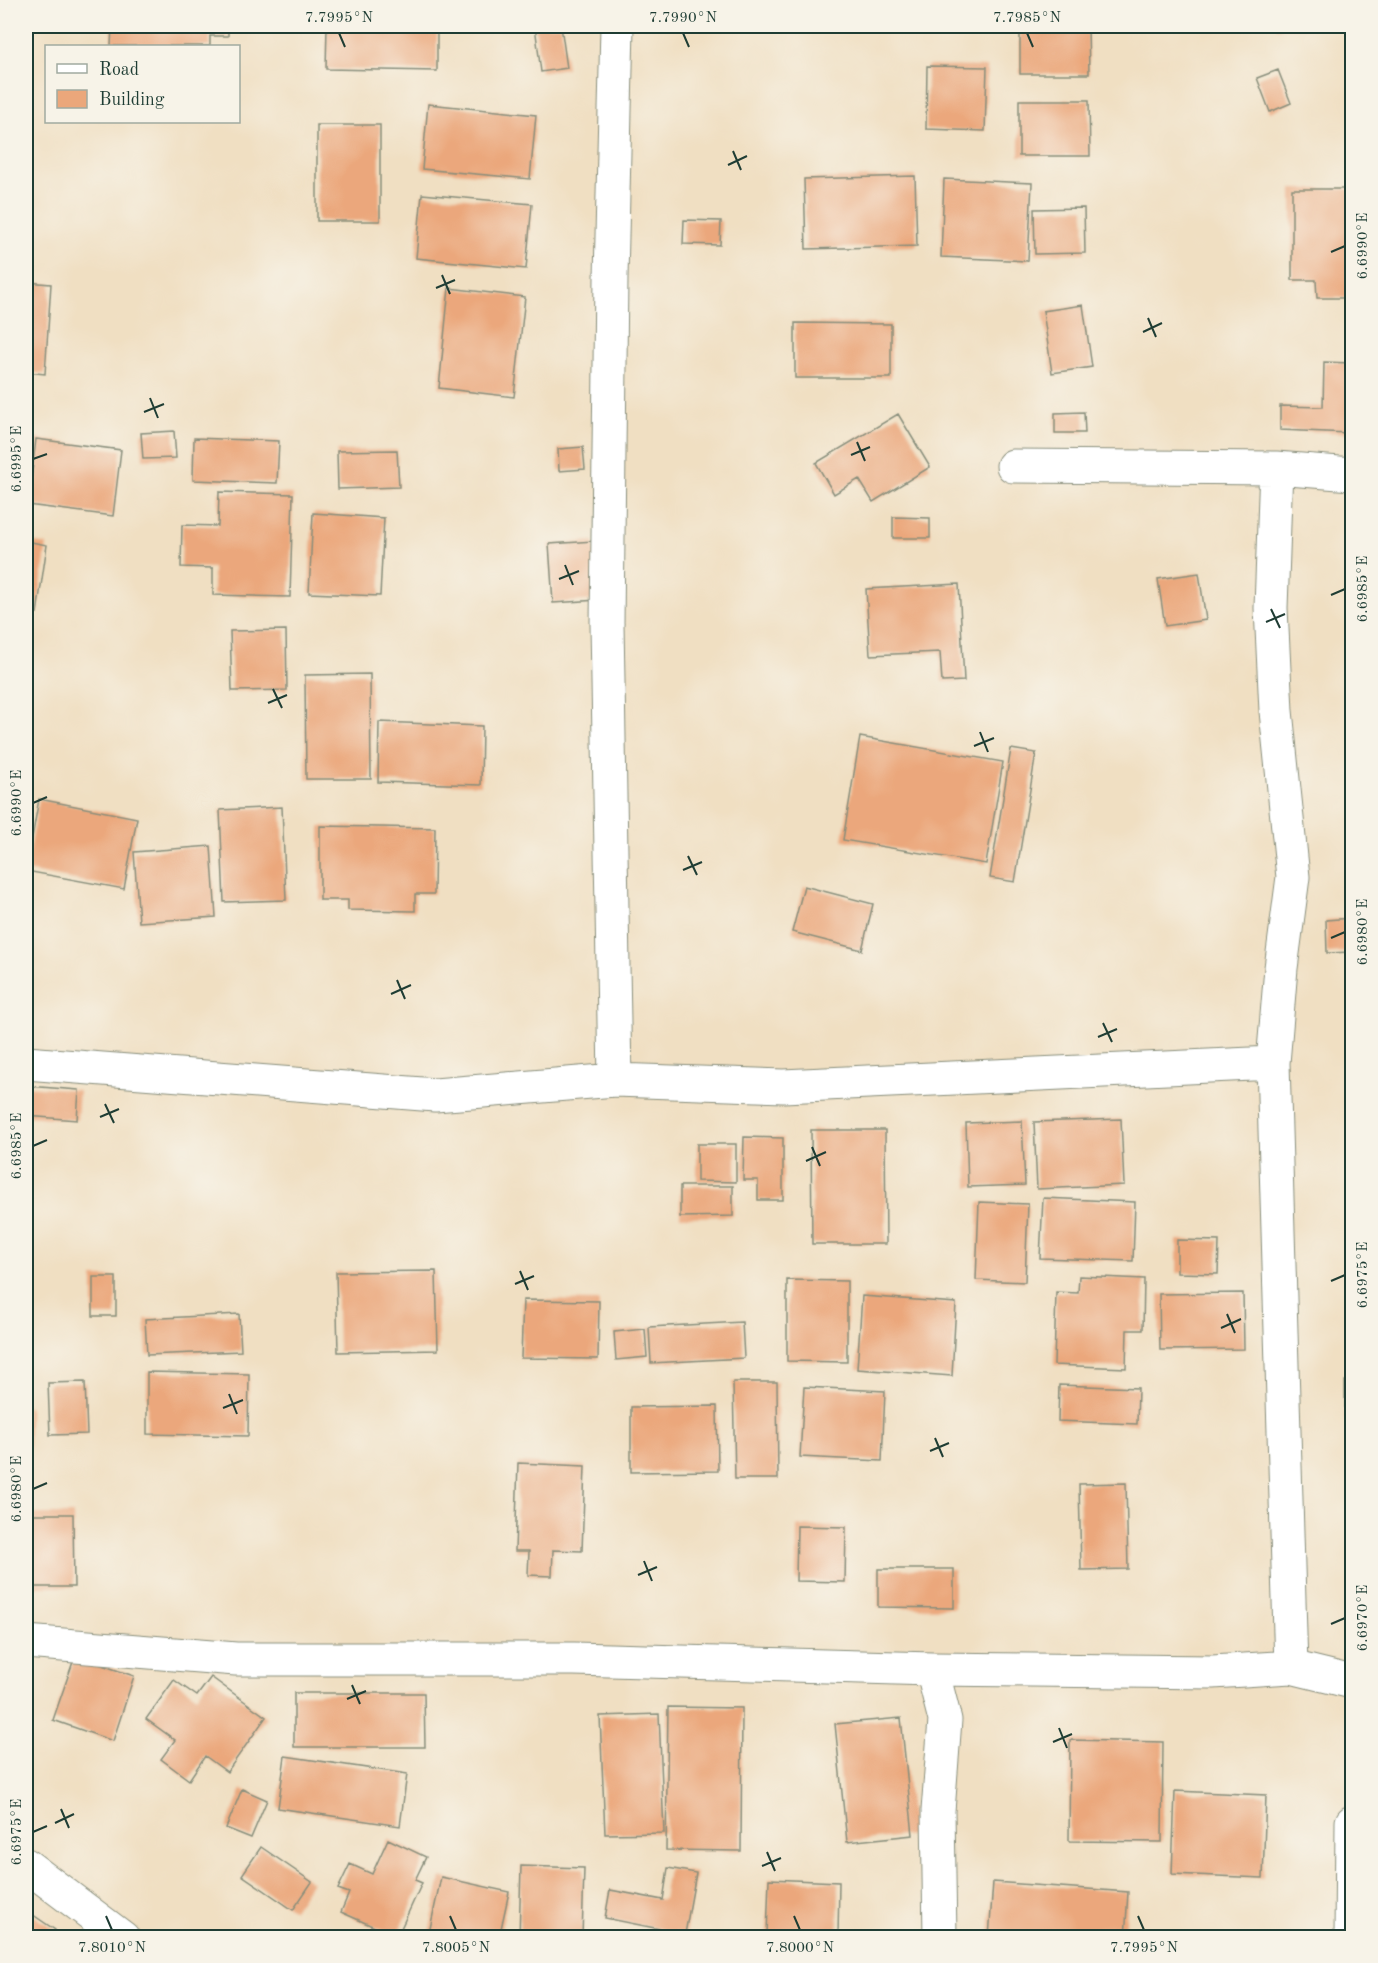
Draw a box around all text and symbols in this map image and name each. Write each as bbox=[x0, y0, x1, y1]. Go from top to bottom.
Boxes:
text: 7.7995°N bbox=[305, 11, 373, 26]
text: 7.7990°N bbox=[649, 11, 717, 26]
text: 7.7985°N bbox=[993, 11, 1061, 26]
legend bbox=[45, 45, 240, 123]
text: Road bbox=[99, 61, 139, 79]
text: Building bbox=[99, 91, 165, 109]
text: 6.6990°E bbox=[1356, 213, 1371, 279]
text: 6.6995°E bbox=[10, 426, 25, 492]
text: 6.6985°E bbox=[1356, 556, 1371, 622]
text: 6.6990°E bbox=[10, 770, 25, 836]
text: 6.6980°E bbox=[1356, 899, 1371, 965]
text: 6.6985°E bbox=[10, 1113, 25, 1179]
text: 6.6975°E bbox=[1356, 1242, 1371, 1308]
text: 6.6980°E bbox=[10, 1456, 25, 1522]
text: 6.6970°E bbox=[1356, 1585, 1371, 1651]
text: 6.6975°E bbox=[10, 1799, 25, 1865]
text: 7.8010°N bbox=[78, 1941, 146, 1956]
text: 7.8005°N bbox=[422, 1941, 490, 1956]
text: 7.8000°N bbox=[766, 1941, 834, 1956]
text: 7.7995°N bbox=[1110, 1941, 1178, 1956]

